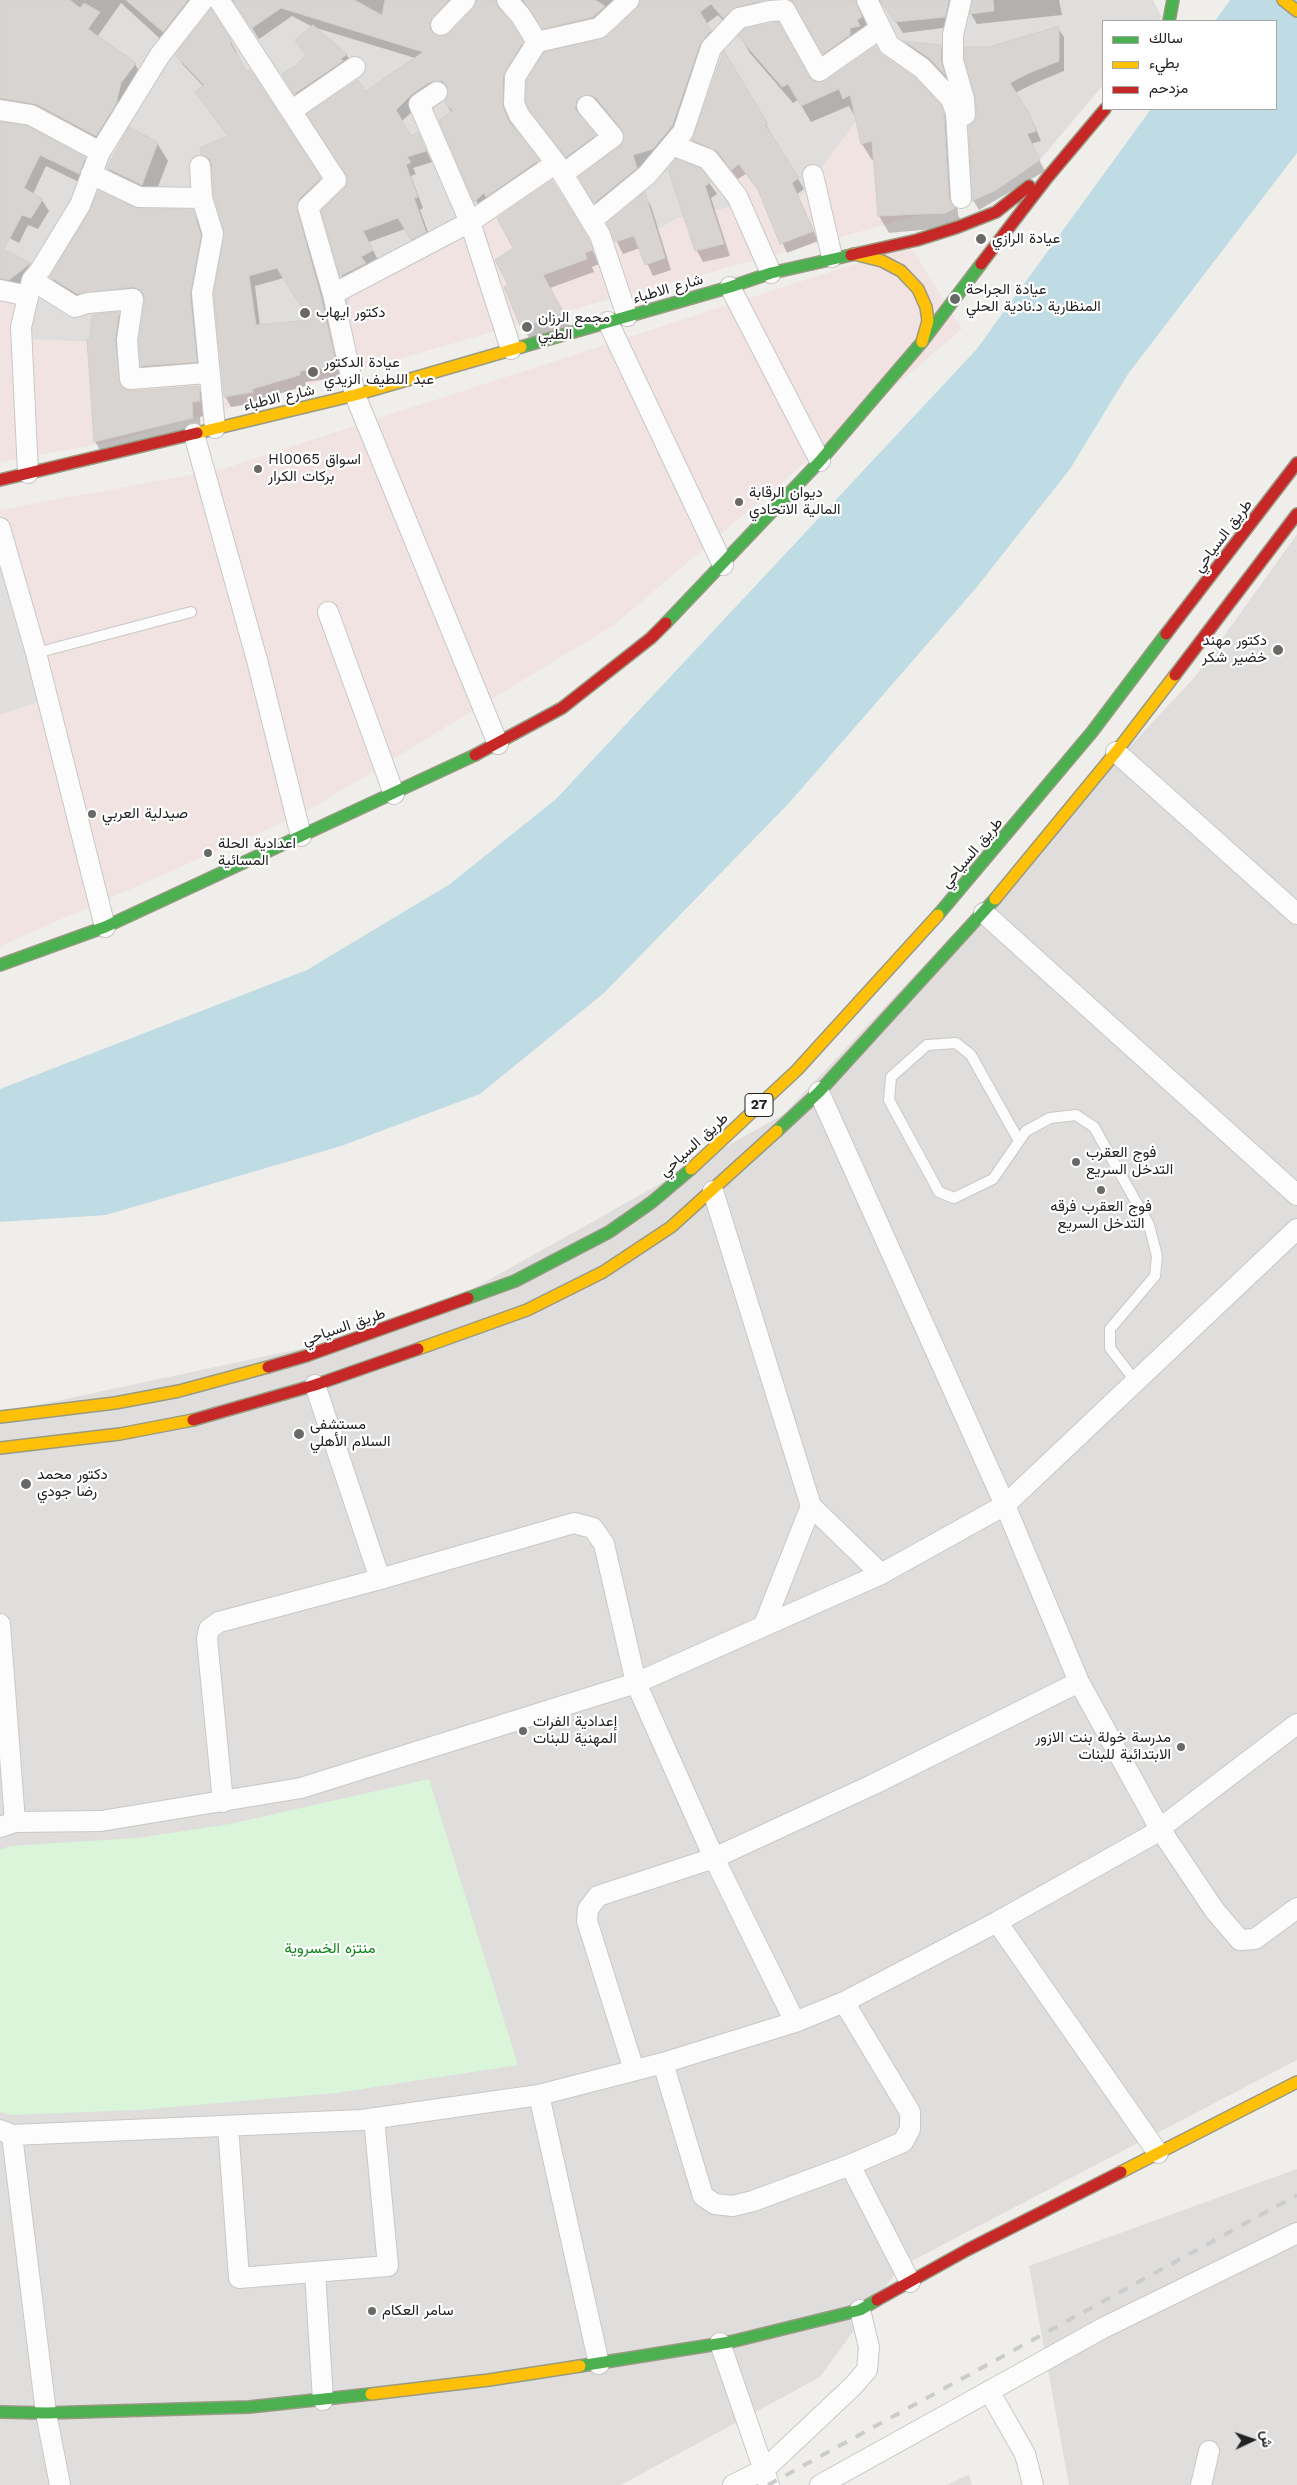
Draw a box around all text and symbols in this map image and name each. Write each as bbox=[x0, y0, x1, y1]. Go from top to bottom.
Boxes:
legend bbox=[1102, 20, 1277, 110]
text: سالك bbox=[1149, 29, 1183, 47]
text: بطيء bbox=[1149, 54, 1179, 72]
text: مزدحم bbox=[1149, 79, 1188, 97]
place label: عيادة الرازي bbox=[992, 230, 1060, 248]
marker: عيادة الرازي bbox=[974, 232, 988, 246]
street label: شارع الاطباء bbox=[631, 270, 705, 308]
place label: عيادة الجراحة المنظارية د.نادية الحلي bbox=[966, 281, 1101, 316]
marker: عيادة الجراحة المنظارية د.نادية الحلي bbox=[948, 292, 962, 306]
place label: دكتور ايهاب bbox=[316, 304, 385, 322]
marker: دكتور ايهاب bbox=[298, 306, 312, 320]
place label: مجمع الرزان الطبي bbox=[538, 309, 610, 344]
marker: مجمع الرزان الطبي bbox=[520, 320, 534, 334]
place label: عيادة الدكتور عبد اللطيف الزيدي bbox=[324, 354, 434, 389]
marker: عيادة الدكتور عبد اللطيف الزيدي bbox=[306, 365, 320, 379]
street label: شارع الاطباء bbox=[242, 381, 316, 415]
place label: Hl0065 اسواق بركات الكرار bbox=[268, 451, 361, 486]
marker: Hl0065 اسواق بركات الكرار bbox=[252, 463, 264, 475]
place label: ديوان الرقابة المالية الاتحادي bbox=[749, 484, 840, 519]
marker: ديوان الرقابة المالية الاتحادي bbox=[733, 496, 745, 508]
street label: طريق السياحي bbox=[1190, 496, 1256, 576]
place label: دكتور مهند خضير شكر bbox=[1202, 632, 1267, 667]
marker: دكتور مهند خضير شكر bbox=[1271, 643, 1285, 657]
place label: صيدلية العربي bbox=[102, 805, 188, 823]
marker: صيدلية العربي bbox=[86, 808, 98, 820]
street label: طريق السياحي bbox=[937, 814, 1007, 892]
place label: اعدادية الحلة المسائية bbox=[218, 835, 296, 870]
marker: اعدادية الحلة المسائية bbox=[202, 847, 214, 859]
road number: 27 bbox=[745, 1094, 773, 1116]
street label: طريق السياحي bbox=[656, 1109, 732, 1181]
place label: فوج العقرب التدخل السريع bbox=[1086, 1144, 1173, 1179]
marker: فوج العقرب التدخل السريع bbox=[1070, 1156, 1082, 1168]
marker: فوج العقرب فرقه التدخل السريع bbox=[1095, 1184, 1107, 1196]
place label: فوج العقرب فرقه التدخل السريع bbox=[1050, 1198, 1152, 1233]
street label: طريق السياحي bbox=[300, 1304, 388, 1350]
place label: مستشفى السلام الأهلي bbox=[310, 1416, 390, 1451]
marker: مستشفى السلام الأهلي bbox=[292, 1427, 306, 1441]
place label: دكتور محمد رضا جودي bbox=[37, 1466, 108, 1501]
marker: دكتور محمد رضا جودي bbox=[19, 1477, 33, 1491]
place label: إعدادية الفرات المهنية للبنات bbox=[533, 1713, 617, 1748]
marker: إعدادية الفرات المهنية للبنات bbox=[517, 1725, 529, 1737]
place label: مدرسة خولة بنت الازور الابتدائية للبنات bbox=[1035, 1729, 1171, 1764]
marker: مدرسة خولة بنت الازور الابتدائية للبنات bbox=[1175, 1741, 1187, 1753]
park label: منتزه الخسروية bbox=[285, 1940, 375, 1958]
place label: سامر العكام bbox=[382, 2302, 454, 2320]
marker: سامر العكام bbox=[366, 2305, 378, 2317]
north arrow bbox=[1227, 2415, 1277, 2465]
text: ش bbox=[1259, 2430, 1275, 2448]

